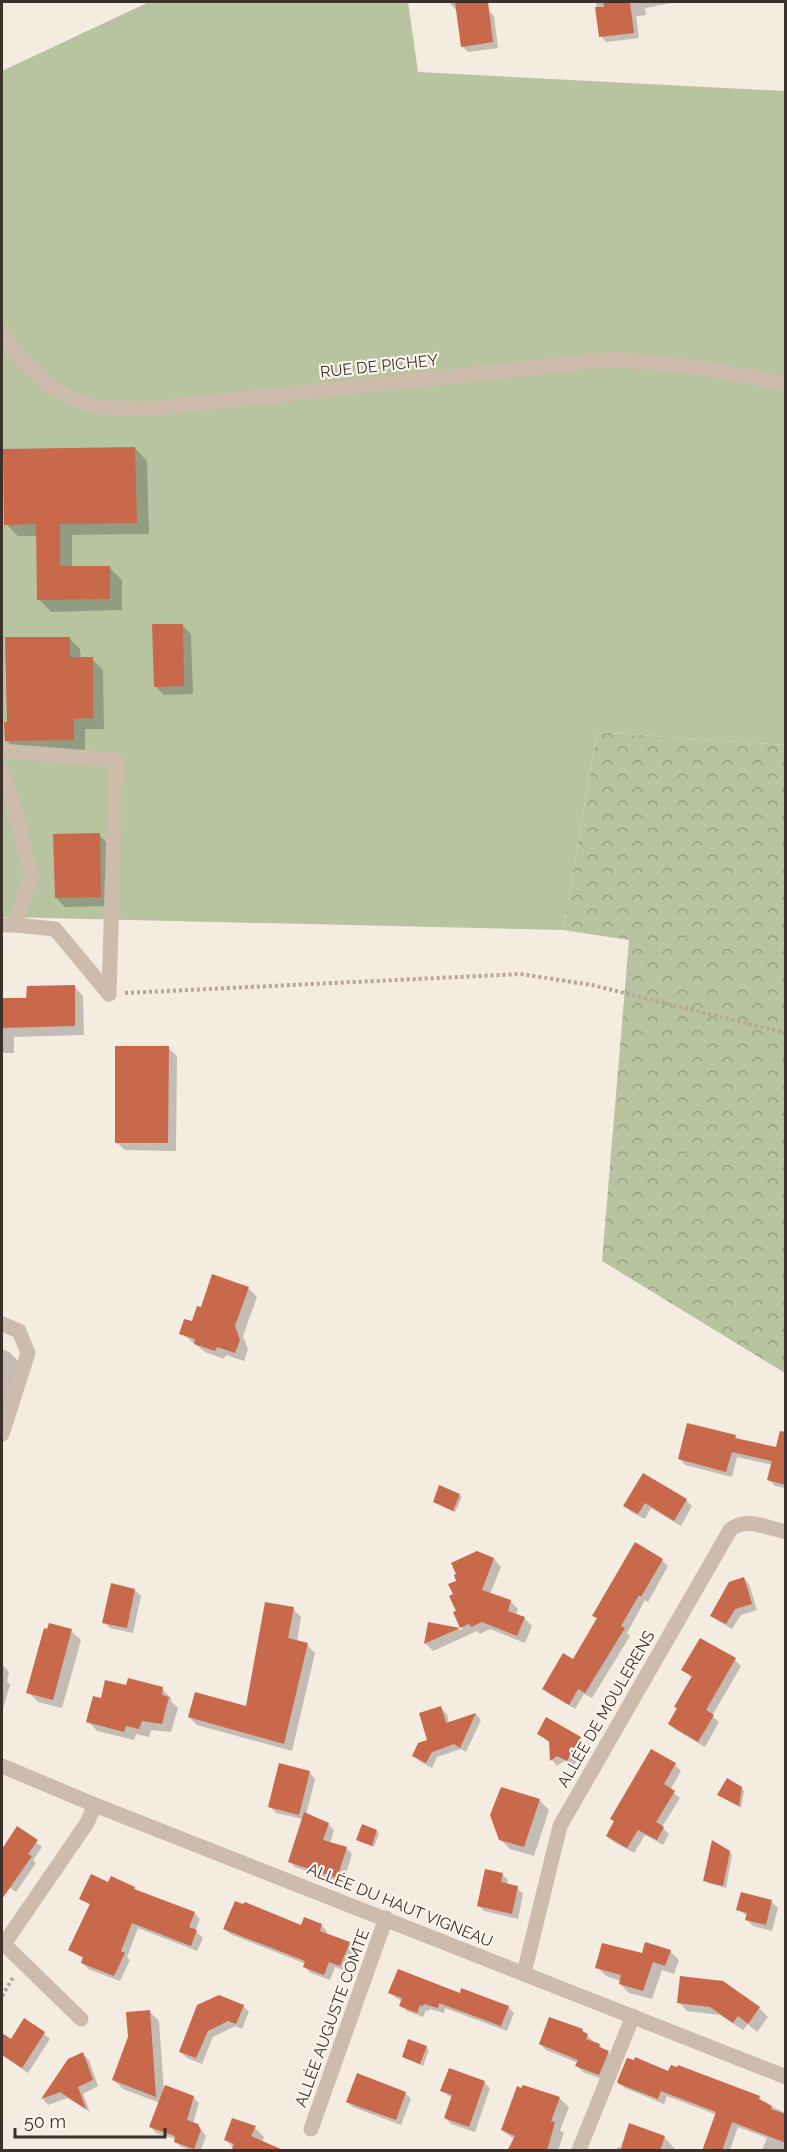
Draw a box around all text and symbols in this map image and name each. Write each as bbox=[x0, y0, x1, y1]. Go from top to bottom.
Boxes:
street label: RUE DE PICHEY bbox=[319, 350, 439, 382]
street label: ALLÉE DE MOULERENS bbox=[552, 1627, 659, 1791]
street label: ALLÉE DU HAUT VIGNEAU bbox=[304, 1858, 496, 1951]
street label: ALLÉE AUGUSTE COMTE bbox=[290, 1926, 373, 2110]
scale bar bbox=[15, 2101, 165, 2139]
text: 50 m bbox=[24, 2111, 66, 2132]

